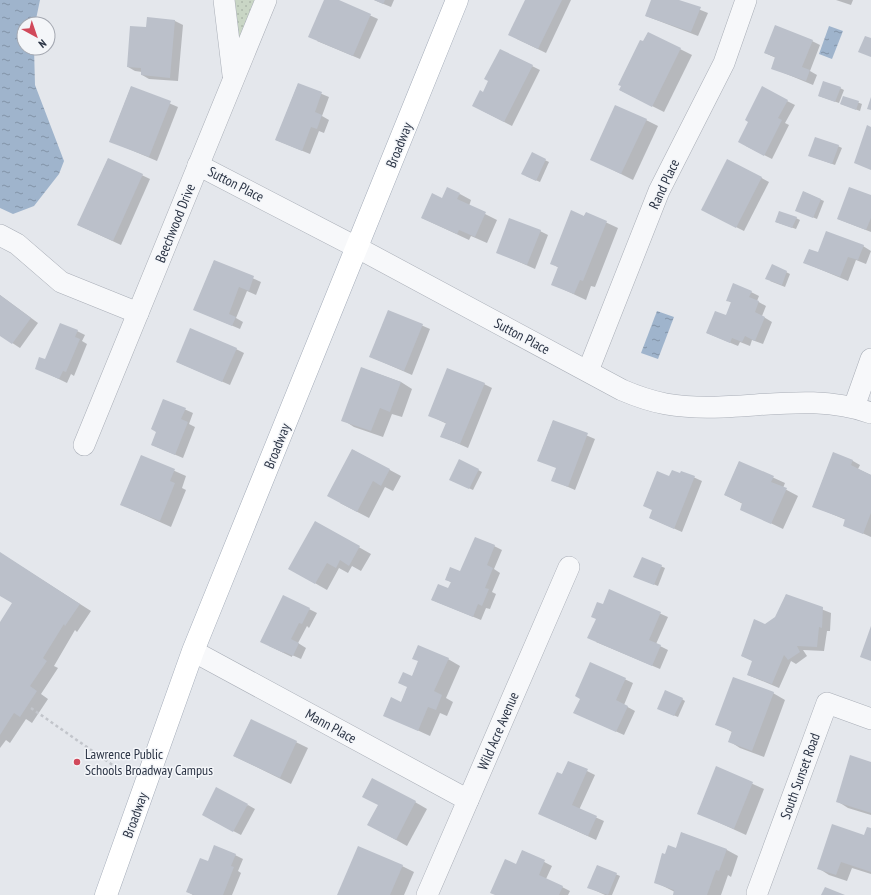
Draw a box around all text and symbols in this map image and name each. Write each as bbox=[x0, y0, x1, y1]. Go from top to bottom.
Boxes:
north arrow bbox=[16, 16, 56, 56]
text: N bbox=[36, 36, 49, 51]
street label: Broadway bbox=[382, 119, 416, 170]
street label: Rand Place bbox=[645, 156, 683, 212]
street label: Sutton Place bbox=[205, 162, 267, 206]
street label: Beechwood Drive bbox=[151, 181, 199, 265]
street label: Sutton Place bbox=[491, 314, 553, 358]
street label: Broadway bbox=[260, 420, 294, 471]
street label: Wild Acre Avenue bbox=[473, 689, 523, 773]
street label: Mann Place bbox=[302, 705, 360, 747]
street label: South Sunset Road bbox=[776, 730, 824, 822]
place label: Lawrence Public Schools Broadway Campus bbox=[85, 745, 213, 779]
marker: Lawrence Public Schools Broadway Campus bbox=[72, 757, 82, 767]
street label: Broadway bbox=[118, 789, 152, 840]

